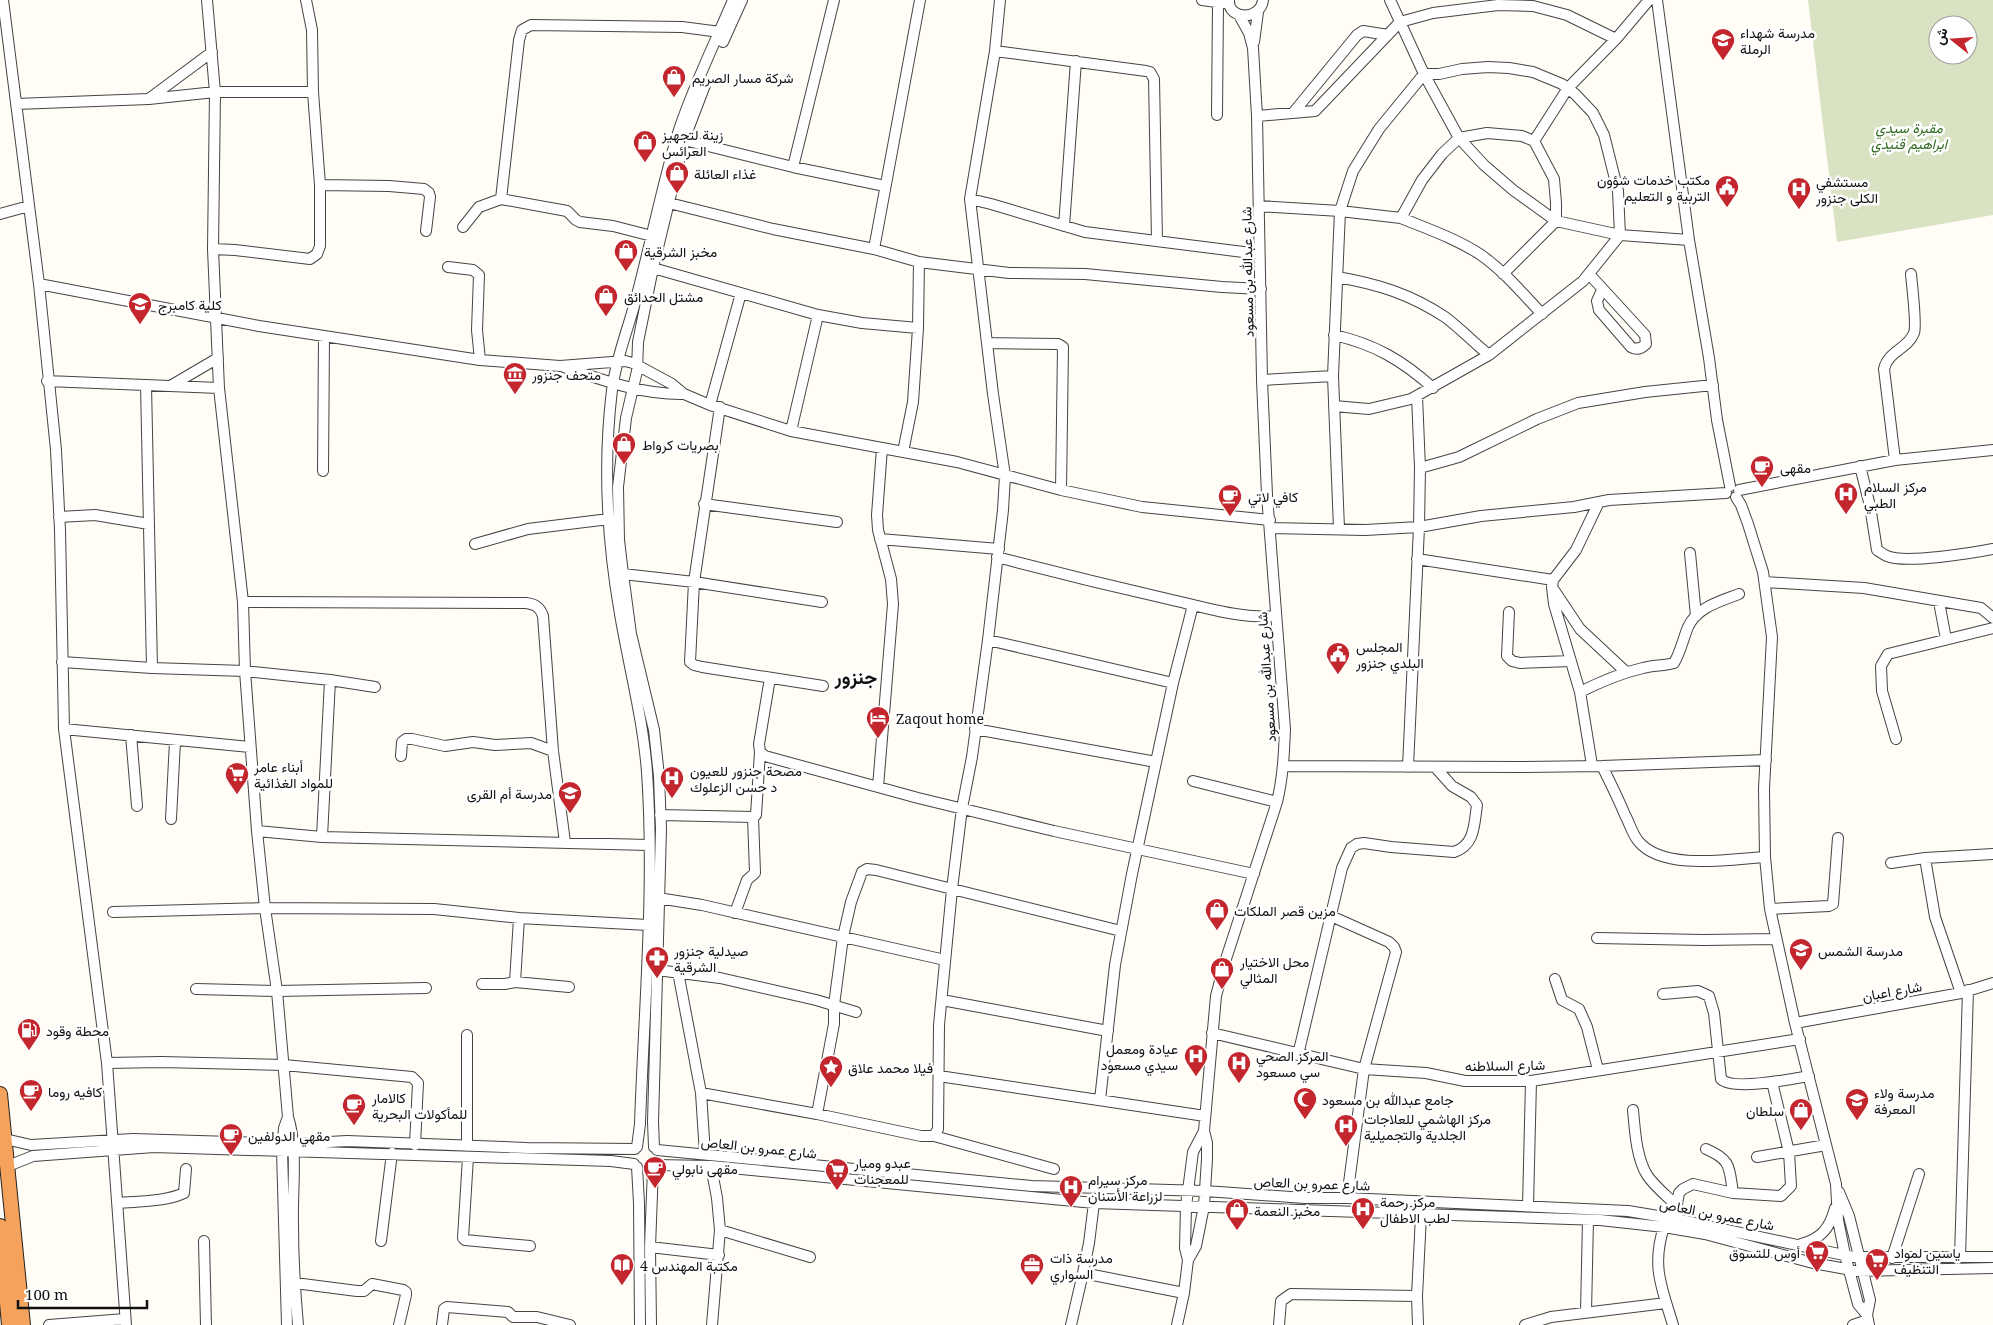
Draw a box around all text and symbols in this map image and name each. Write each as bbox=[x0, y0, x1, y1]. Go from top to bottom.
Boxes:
north arrow bbox=[1928, 15, 1978, 65]
place label: مدرسة شهداء الرملة bbox=[1740, 23, 1815, 58]
text: ش bbox=[1929, 25, 1952, 47]
school or university icon: مدرسة شهداء الرملة bbox=[1710, 27, 1736, 61]
shop icon: شركة مسار الصريم bbox=[661, 64, 687, 98]
place label: شركة مسار الصريم bbox=[692, 68, 794, 87]
park label: مقبرة سيدي ابراهيم قنيدي bbox=[1871, 118, 1949, 156]
place label: زينة لتجهيز العرائس bbox=[661, 125, 724, 160]
shop icon: زينة لتجهيز العرائس bbox=[632, 129, 658, 163]
shop icon: غذاء العائلة bbox=[664, 160, 690, 194]
place label: غذاء العائلة bbox=[694, 164, 756, 183]
place label: مكتب خدمات شؤون التربية و التعليم bbox=[1597, 170, 1710, 205]
place label: مستشفي الكلى جنزور bbox=[1815, 172, 1878, 207]
public building icon: مكتب خدمات شؤون التربية و التعليم bbox=[1714, 174, 1740, 208]
hospital icon: مستشفي الكلى جنزور bbox=[1786, 176, 1812, 210]
street label: شارع عبدالله بن مسعود bbox=[1236, 206, 1260, 338]
shop icon: مخبز الشرقية bbox=[613, 238, 639, 272]
place label: مخبز الشرقية bbox=[644, 242, 717, 261]
shop icon: مشتل الحدائق bbox=[593, 283, 619, 317]
place label: مشتل الحدائق bbox=[624, 287, 703, 306]
school or university icon: كلية كامبرج bbox=[127, 291, 153, 325]
place label: كلية كامبرج bbox=[158, 295, 222, 316]
museum icon: متحف جنزور bbox=[502, 361, 528, 395]
place label: متحف جنزور bbox=[531, 365, 601, 384]
shop icon: بصريات كرواط bbox=[611, 431, 637, 465]
place label: بصريات كرواط bbox=[642, 435, 719, 454]
cafe icon: مقهى bbox=[1749, 454, 1775, 488]
place label: مقهى bbox=[1780, 458, 1811, 477]
place label: مركز السلام الطبي bbox=[1864, 477, 1927, 515]
hospital icon: مركز السلام الطبي bbox=[1833, 481, 1859, 515]
cafe icon: كافي لاتي bbox=[1217, 483, 1243, 517]
place label: كافي لاتي bbox=[1248, 487, 1298, 509]
street label: شارع عبدالله بن مسعود bbox=[1252, 611, 1282, 743]
place label: المجلس البلدي جنزور bbox=[1355, 637, 1424, 675]
public building icon: المجلس البلدي جنزور bbox=[1325, 641, 1351, 675]
district label: جنزور bbox=[834, 664, 877, 690]
hotel icon: Zaqout home bbox=[865, 705, 891, 739]
place label: Zaqout home bbox=[896, 709, 984, 728]
place label: أبناء عامر للمواد الغذائية bbox=[253, 757, 333, 792]
supermarket icon: أبناء عامر للمواد الغذائية bbox=[224, 761, 250, 795]
place label: مصحة جنزور للعيون د حسن الزعلوك bbox=[690, 761, 802, 796]
hospital icon: مصحة جنزور للعيون د حسن الزعلوك bbox=[659, 765, 685, 799]
school or university icon: مدرسة أم القرى bbox=[557, 780, 583, 814]
place label: مدرسة أم القرى bbox=[467, 784, 552, 803]
shop icon: مزين قصر الملكات bbox=[1204, 897, 1230, 931]
place label: مزين قصر الملكات bbox=[1234, 901, 1336, 920]
school or university icon: مدرسة الشمس bbox=[1788, 937, 1814, 971]
place label: صيدلية جنزور الشرقية bbox=[673, 941, 749, 976]
place label: مدرسة الشمس bbox=[1818, 941, 1903, 960]
pharmacy icon: صيدلية جنزور الشرقية bbox=[644, 945, 670, 979]
place label: محل الاختيار المثالي bbox=[1239, 952, 1309, 990]
shop icon: محل الاختيار المثالي bbox=[1209, 956, 1235, 990]
street label: شارع اعبان bbox=[1861, 976, 1924, 1008]
fuel station icon: محطة وقود bbox=[16, 1017, 42, 1051]
place label: محطة وقود bbox=[46, 1021, 109, 1040]
place label: عيادة ومعمل سيدي مسعود bbox=[1101, 1039, 1178, 1077]
hospital icon: عيادة ومعمل سيدي مسعود bbox=[1183, 1043, 1209, 1077]
place label: المركز الصحي سي مسعود bbox=[1256, 1046, 1329, 1084]
hospital icon: المركز الصحي سي مسعود bbox=[1226, 1050, 1252, 1084]
place icon: فيلا محمد علاق bbox=[818, 1054, 844, 1088]
street label: شارع السلاطنه bbox=[1465, 1055, 1545, 1077]
place label: فيلا محمد علاق bbox=[848, 1058, 933, 1077]
cafe icon: كافيه روما bbox=[18, 1078, 44, 1112]
place label: كافيه روما bbox=[48, 1082, 102, 1101]
place label: مدرسة ولاء المعرفة bbox=[1874, 1083, 1934, 1118]
mosque icon: جامع عبدالله بن مسعود bbox=[1292, 1086, 1318, 1120]
school or university icon: مدرسة ولاء المعرفة bbox=[1844, 1087, 1870, 1121]
place label: كالامار للمأكولات البحرية bbox=[371, 1088, 467, 1123]
place label: جامع عبدالله بن مسعود bbox=[1322, 1090, 1454, 1111]
cafe icon: كالامار للمأكولات البحرية bbox=[341, 1092, 367, 1126]
shop icon: سلطان bbox=[1788, 1097, 1814, 1131]
place label: سلطان bbox=[1746, 1101, 1784, 1120]
place label: مركز الهاشمي للعلاجات الجلدية والتجميلية bbox=[1364, 1109, 1491, 1144]
hospital icon: مركز الهاشمي للعلاجات الجلدية والتجميلية bbox=[1333, 1113, 1359, 1147]
cafe icon: مقهي الدولفين bbox=[218, 1122, 244, 1156]
place label: مقهي الدولفين bbox=[248, 1126, 330, 1148]
street label: شارع عمرو بن العاص bbox=[700, 1131, 818, 1165]
place label: عبدو وميار للمعجنات bbox=[853, 1153, 911, 1188]
cafe icon: مقهى نابولي bbox=[642, 1155, 668, 1189]
supermarket icon: عبدو وميار للمعجنات bbox=[824, 1157, 850, 1191]
place label: مقهى نابولي bbox=[672, 1159, 738, 1181]
place label: مركز سيرام لزراعة الأسنان bbox=[1088, 1170, 1163, 1205]
street label: شارع عمرو بن العاص bbox=[1253, 1171, 1371, 1197]
hospital icon: مركز سيرام لزراعة الأسنان bbox=[1058, 1174, 1084, 1208]
place label: مركز رحمة لطب الاطفال bbox=[1380, 1192, 1450, 1228]
street label: شارع عمرو بن العاص bbox=[1658, 1194, 1776, 1236]
hospital icon: مركز رحمة لطب الاطفال bbox=[1350, 1196, 1376, 1230]
shop icon: مخبز النعمة bbox=[1224, 1197, 1250, 1231]
place label: مخبز النعمة bbox=[1254, 1201, 1320, 1220]
supermarket icon: أوس للتسوق bbox=[1804, 1239, 1830, 1273]
place label: أوس للتسوق bbox=[1729, 1243, 1800, 1262]
place label: ياسين لمواد التنظيف bbox=[1894, 1243, 1961, 1278]
supermarket icon: ياسين لمواد التنظيف bbox=[1864, 1247, 1890, 1281]
place label: مدرسة ذات السواري bbox=[1050, 1248, 1113, 1286]
library icon: مكتبة المهندس 4 bbox=[609, 1252, 635, 1286]
office icon: مدرسة ذات السواري bbox=[1019, 1252, 1045, 1286]
place label: مكتبة المهندس 4 bbox=[640, 1256, 738, 1275]
scale bar bbox=[18, 1278, 146, 1310]
text: 100 m bbox=[25, 1284, 68, 1304]

